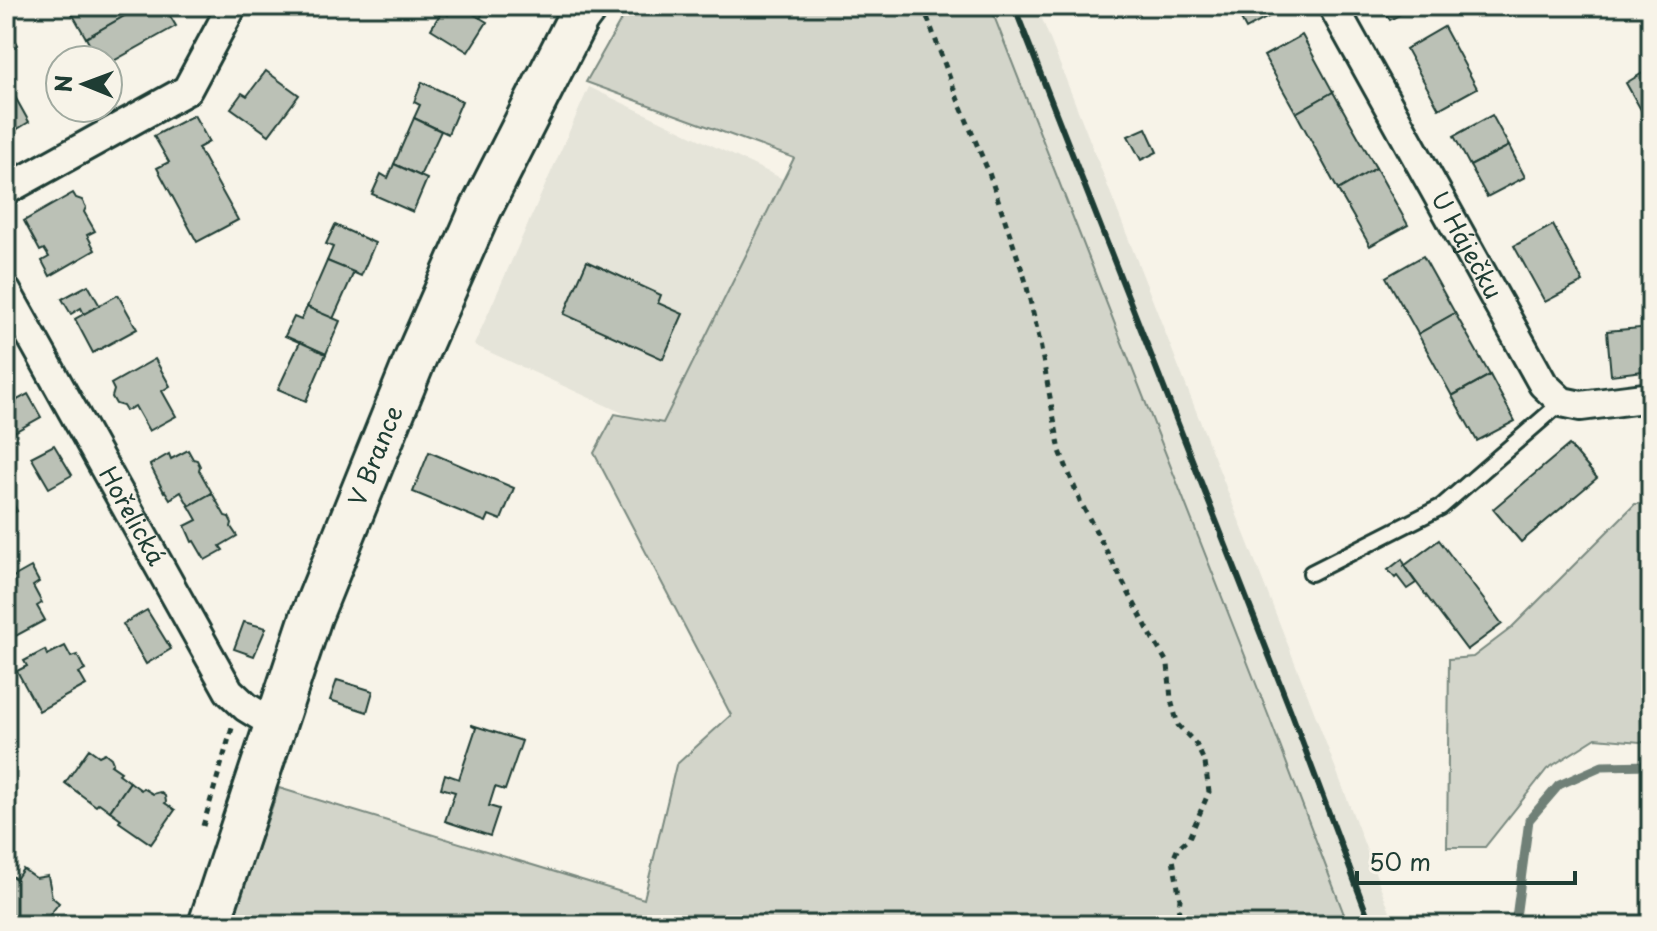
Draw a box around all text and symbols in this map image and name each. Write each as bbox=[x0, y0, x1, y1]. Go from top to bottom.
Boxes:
north arrow bbox=[44, 44, 124, 124]
text: N bbox=[46, 75, 79, 93]
street label: U Háječku bbox=[1423, 184, 1512, 305]
street label: V Brance bbox=[338, 400, 411, 511]
street label: Hořelická bbox=[91, 459, 176, 572]
scale bar bbox=[1357, 835, 1575, 885]
text: 50 m bbox=[1369, 843, 1431, 879]

